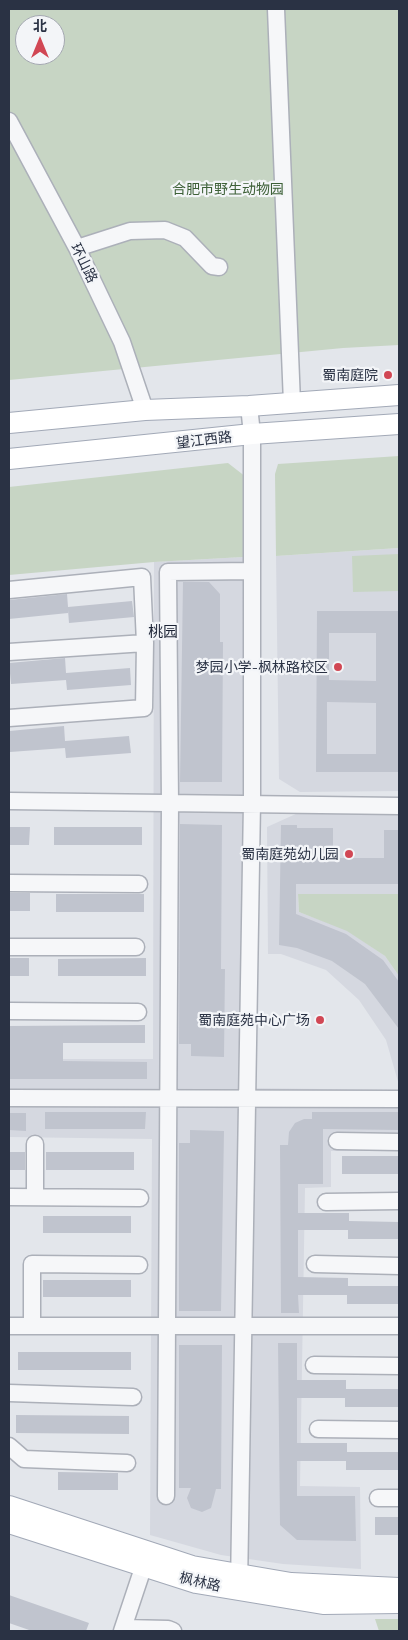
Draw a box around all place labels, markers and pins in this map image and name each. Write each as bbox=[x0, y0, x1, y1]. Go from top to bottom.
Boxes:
place label: 蜀南庭院 bbox=[322, 367, 378, 383]
marker: 蜀南庭院 bbox=[382, 369, 394, 381]
place label: 梦园小学-枫林路校区 bbox=[196, 659, 328, 675]
marker: 梦园小学-枫林路校区 bbox=[332, 661, 344, 673]
place label: 蜀南庭苑幼儿园 bbox=[241, 846, 339, 862]
marker: 蜀南庭苑幼儿园 bbox=[343, 848, 355, 860]
place label: 蜀南庭苑中心广场 bbox=[198, 1012, 310, 1028]
marker: 蜀南庭苑中心广场 bbox=[314, 1014, 326, 1026]

